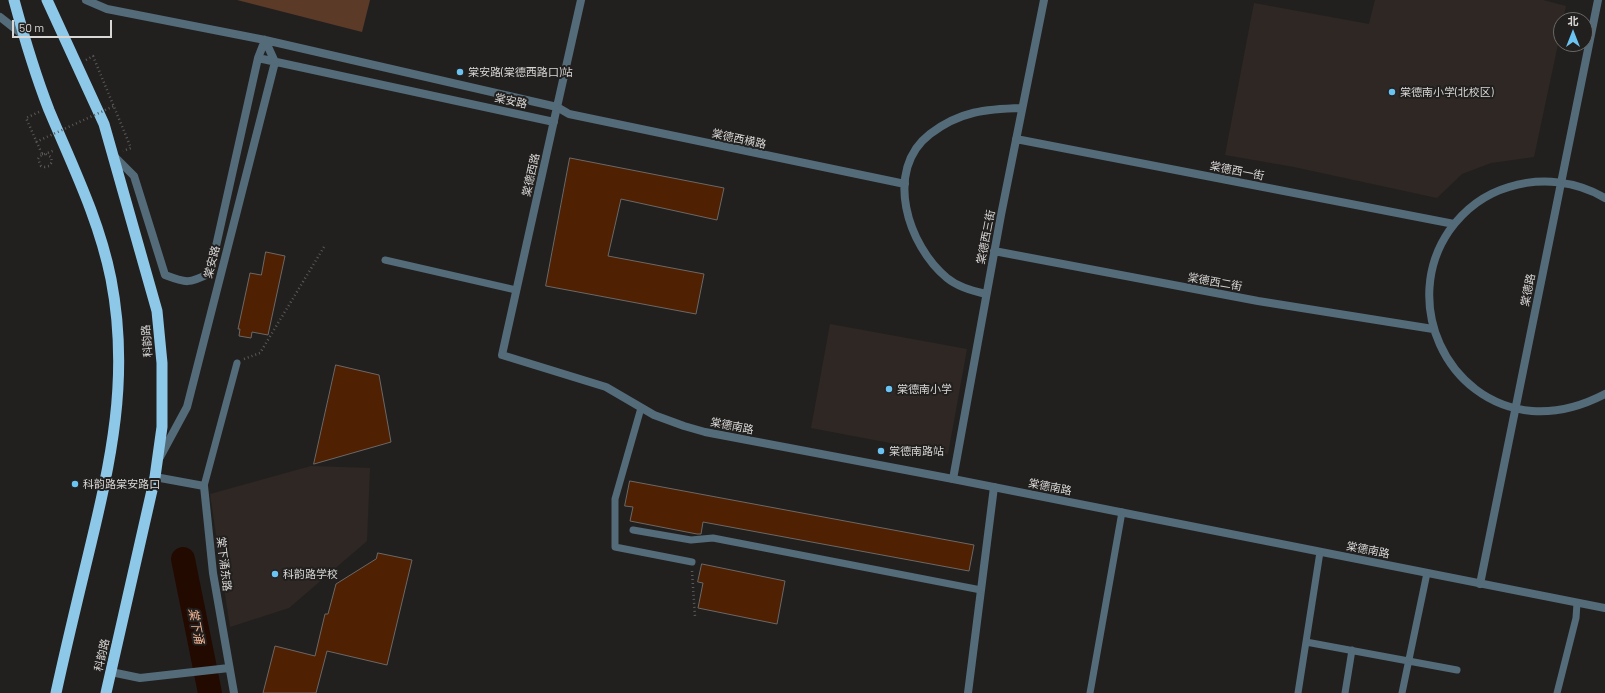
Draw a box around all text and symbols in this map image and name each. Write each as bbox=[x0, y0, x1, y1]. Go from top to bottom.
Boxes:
scale bar bbox=[14, 12, 114, 38]
north arrow bbox=[1553, 12, 1593, 52]
text: 北 bbox=[1568, 14, 1579, 27]
text: 50 m bbox=[19, 20, 44, 34]
place label: 棠安路(棠德西路口)站 bbox=[468, 65, 573, 79]
marker: 棠安路(棠德西路口)站 bbox=[455, 67, 465, 77]
place label: 棠德南小学(北校区) bbox=[1400, 85, 1494, 99]
marker: 棠德南小学(北校区) bbox=[1387, 87, 1397, 97]
street label: 棠安路 bbox=[493, 91, 529, 111]
street label: 棠德西横路 bbox=[711, 127, 767, 151]
street label: 棠德西路 bbox=[520, 152, 542, 198]
street label: 棠德西一街 bbox=[1209, 159, 1265, 183]
street label: 棠德西三街 bbox=[974, 209, 998, 265]
street label: 棠安路 bbox=[202, 244, 222, 280]
street label: 棠德西二街 bbox=[1187, 271, 1243, 293]
street label: 棠德路 bbox=[1518, 273, 1538, 307]
street label: 科韵路 bbox=[139, 324, 155, 358]
place label: 棠德南小学 bbox=[897, 382, 952, 396]
marker: 棠德南小学 bbox=[884, 384, 894, 394]
street label: 棠德南路 bbox=[709, 415, 755, 437]
place label: 棠德南路站 bbox=[889, 444, 944, 458]
marker: 棠德南路站 bbox=[876, 446, 886, 456]
street label: 棠德南路 bbox=[1027, 476, 1073, 498]
place label: 科韵路棠安路口 bbox=[83, 477, 160, 491]
marker: 科韵路棠安路口 bbox=[70, 479, 80, 489]
street label: 棠下涌东路 bbox=[214, 536, 234, 592]
street label: 棠德南路 bbox=[1345, 539, 1391, 561]
place label: 科韵路学校 bbox=[283, 567, 338, 581]
marker: 科韵路学校 bbox=[270, 569, 280, 579]
water label: 棠下涌 bbox=[185, 607, 207, 645]
street label: 科韵路 bbox=[92, 637, 112, 673]

